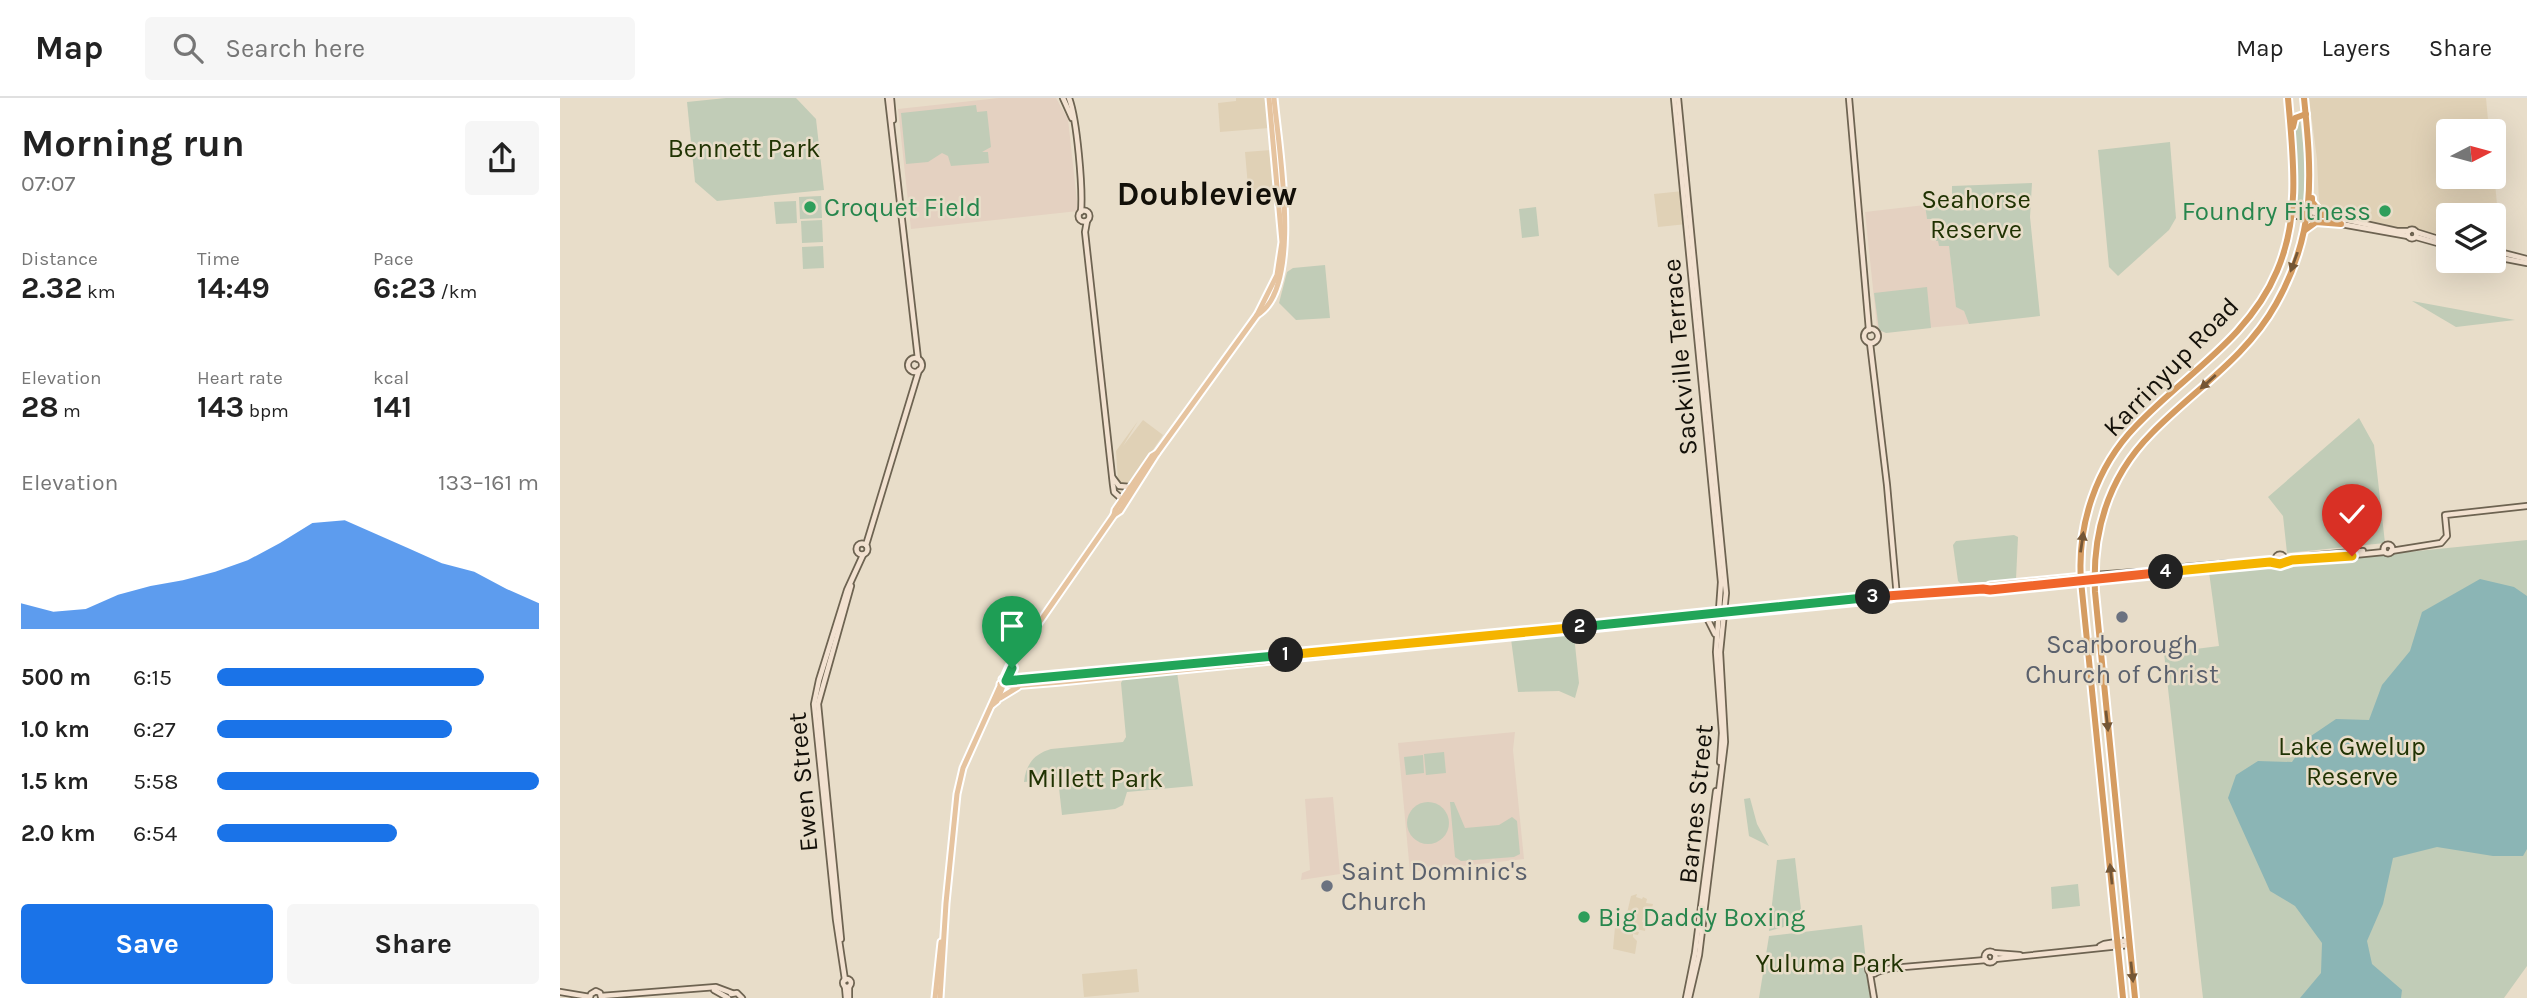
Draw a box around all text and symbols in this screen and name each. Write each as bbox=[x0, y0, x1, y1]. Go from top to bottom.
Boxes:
search box bbox=[145, 17, 635, 80]
text: Map bbox=[35, 29, 103, 67]
icon: search bbox=[169, 29, 207, 67]
text: Search here bbox=[225, 33, 365, 64]
text: Map bbox=[2236, 34, 2284, 62]
text: Layers bbox=[2322, 34, 2391, 62]
text: Share bbox=[2429, 34, 2492, 62]
north arrow bbox=[2436, 119, 2506, 189]
map controls bbox=[2436, 119, 2506, 273]
text: Morning run bbox=[21, 121, 245, 166]
button: share bbox=[465, 121, 539, 195]
park label: Bennett Park bbox=[668, 133, 820, 164]
text: 07:07 bbox=[21, 170, 75, 197]
district label: Doubleview bbox=[1117, 175, 1297, 213]
park label: Seahorse Reserve bbox=[1921, 184, 2031, 245]
place label: Croquet Field bbox=[824, 192, 981, 223]
place label: Foundry Fitness bbox=[2182, 196, 2371, 227]
marker: Croquet Field bbox=[802, 199, 818, 215]
marker: Foundry Fitness bbox=[2377, 203, 2393, 219]
button: layers bbox=[2436, 203, 2506, 273]
text: Distance bbox=[21, 248, 98, 270]
text: Time bbox=[197, 248, 240, 270]
text: Pace bbox=[373, 248, 414, 270]
one-way arrow bbox=[2289, 251, 2300, 272]
street label: Sackville Terrace bbox=[1656, 257, 1704, 457]
text: 2.32 bbox=[21, 270, 82, 306]
text: 14:49 bbox=[197, 270, 270, 306]
text: 6:23 bbox=[373, 270, 436, 306]
text: km bbox=[82, 281, 115, 303]
text: /km bbox=[436, 281, 477, 303]
street label: Karrinyup Road bbox=[2097, 291, 2245, 443]
text: Elevation bbox=[21, 367, 101, 389]
text: Heart rate bbox=[197, 367, 283, 389]
text: kcal bbox=[373, 367, 409, 389]
one-way arrow bbox=[2199, 374, 2217, 390]
text: 28 bbox=[21, 389, 59, 425]
text: 143 bbox=[197, 389, 244, 425]
text: 141 bbox=[373, 389, 412, 425]
text: m bbox=[59, 400, 81, 422]
text: bpm bbox=[244, 400, 289, 422]
text: Elevation bbox=[21, 469, 118, 496]
text: 133–161 m bbox=[438, 469, 539, 496]
pin bbox=[2322, 484, 2382, 556]
icon: check bbox=[2333, 495, 2371, 533]
one-way arrow bbox=[2077, 531, 2088, 553]
pin: 4 bbox=[2148, 554, 2184, 589]
text: 4 bbox=[2160, 560, 2171, 582]
pin: 3 bbox=[1856, 580, 1890, 614]
text: 3 bbox=[1867, 585, 1878, 607]
pin bbox=[982, 596, 1042, 668]
icon: arrive bbox=[993, 607, 1031, 645]
marker: Scarborough Church of Christ bbox=[2114, 609, 2130, 625]
pin: 2 bbox=[1562, 610, 1598, 644]
text: 2 bbox=[1574, 615, 1585, 637]
place label: Scarborough Church of Christ bbox=[2025, 629, 2219, 690]
pin: 1 bbox=[1268, 638, 1304, 672]
text: 1 bbox=[1282, 643, 1289, 665]
text: 500 m bbox=[21, 664, 91, 691]
text: 6:15 bbox=[133, 664, 172, 691]
one-way arrow bbox=[2102, 710, 2113, 732]
street label: Ewen Street bbox=[781, 711, 825, 853]
text: 1.0 km bbox=[21, 716, 90, 743]
text: 6:27 bbox=[133, 716, 176, 743]
street label: Barnes Street bbox=[1672, 723, 1720, 885]
park label: Lake Gwelup Reserve bbox=[2278, 731, 2426, 792]
park label: Millett Park bbox=[1027, 763, 1163, 794]
text: 1.5 km bbox=[21, 768, 89, 795]
text: 5:58 bbox=[133, 768, 178, 795]
text: 2.0 km bbox=[21, 820, 96, 847]
text: 6:54 bbox=[133, 820, 177, 847]
place label: Saint Dominic's Church bbox=[1341, 856, 1528, 917]
one-way arrow bbox=[2105, 863, 2116, 885]
marker: Saint Dominic's Church bbox=[1319, 878, 1335, 894]
place label: Big Daddy Boxing bbox=[1598, 902, 1805, 933]
button: Save bbox=[21, 904, 273, 984]
button: Share bbox=[287, 904, 539, 984]
marker: Big Daddy Boxing bbox=[1576, 909, 1592, 925]
park label: Yuluma Park bbox=[1756, 948, 1904, 979]
one-way arrow bbox=[2127, 961, 2138, 983]

